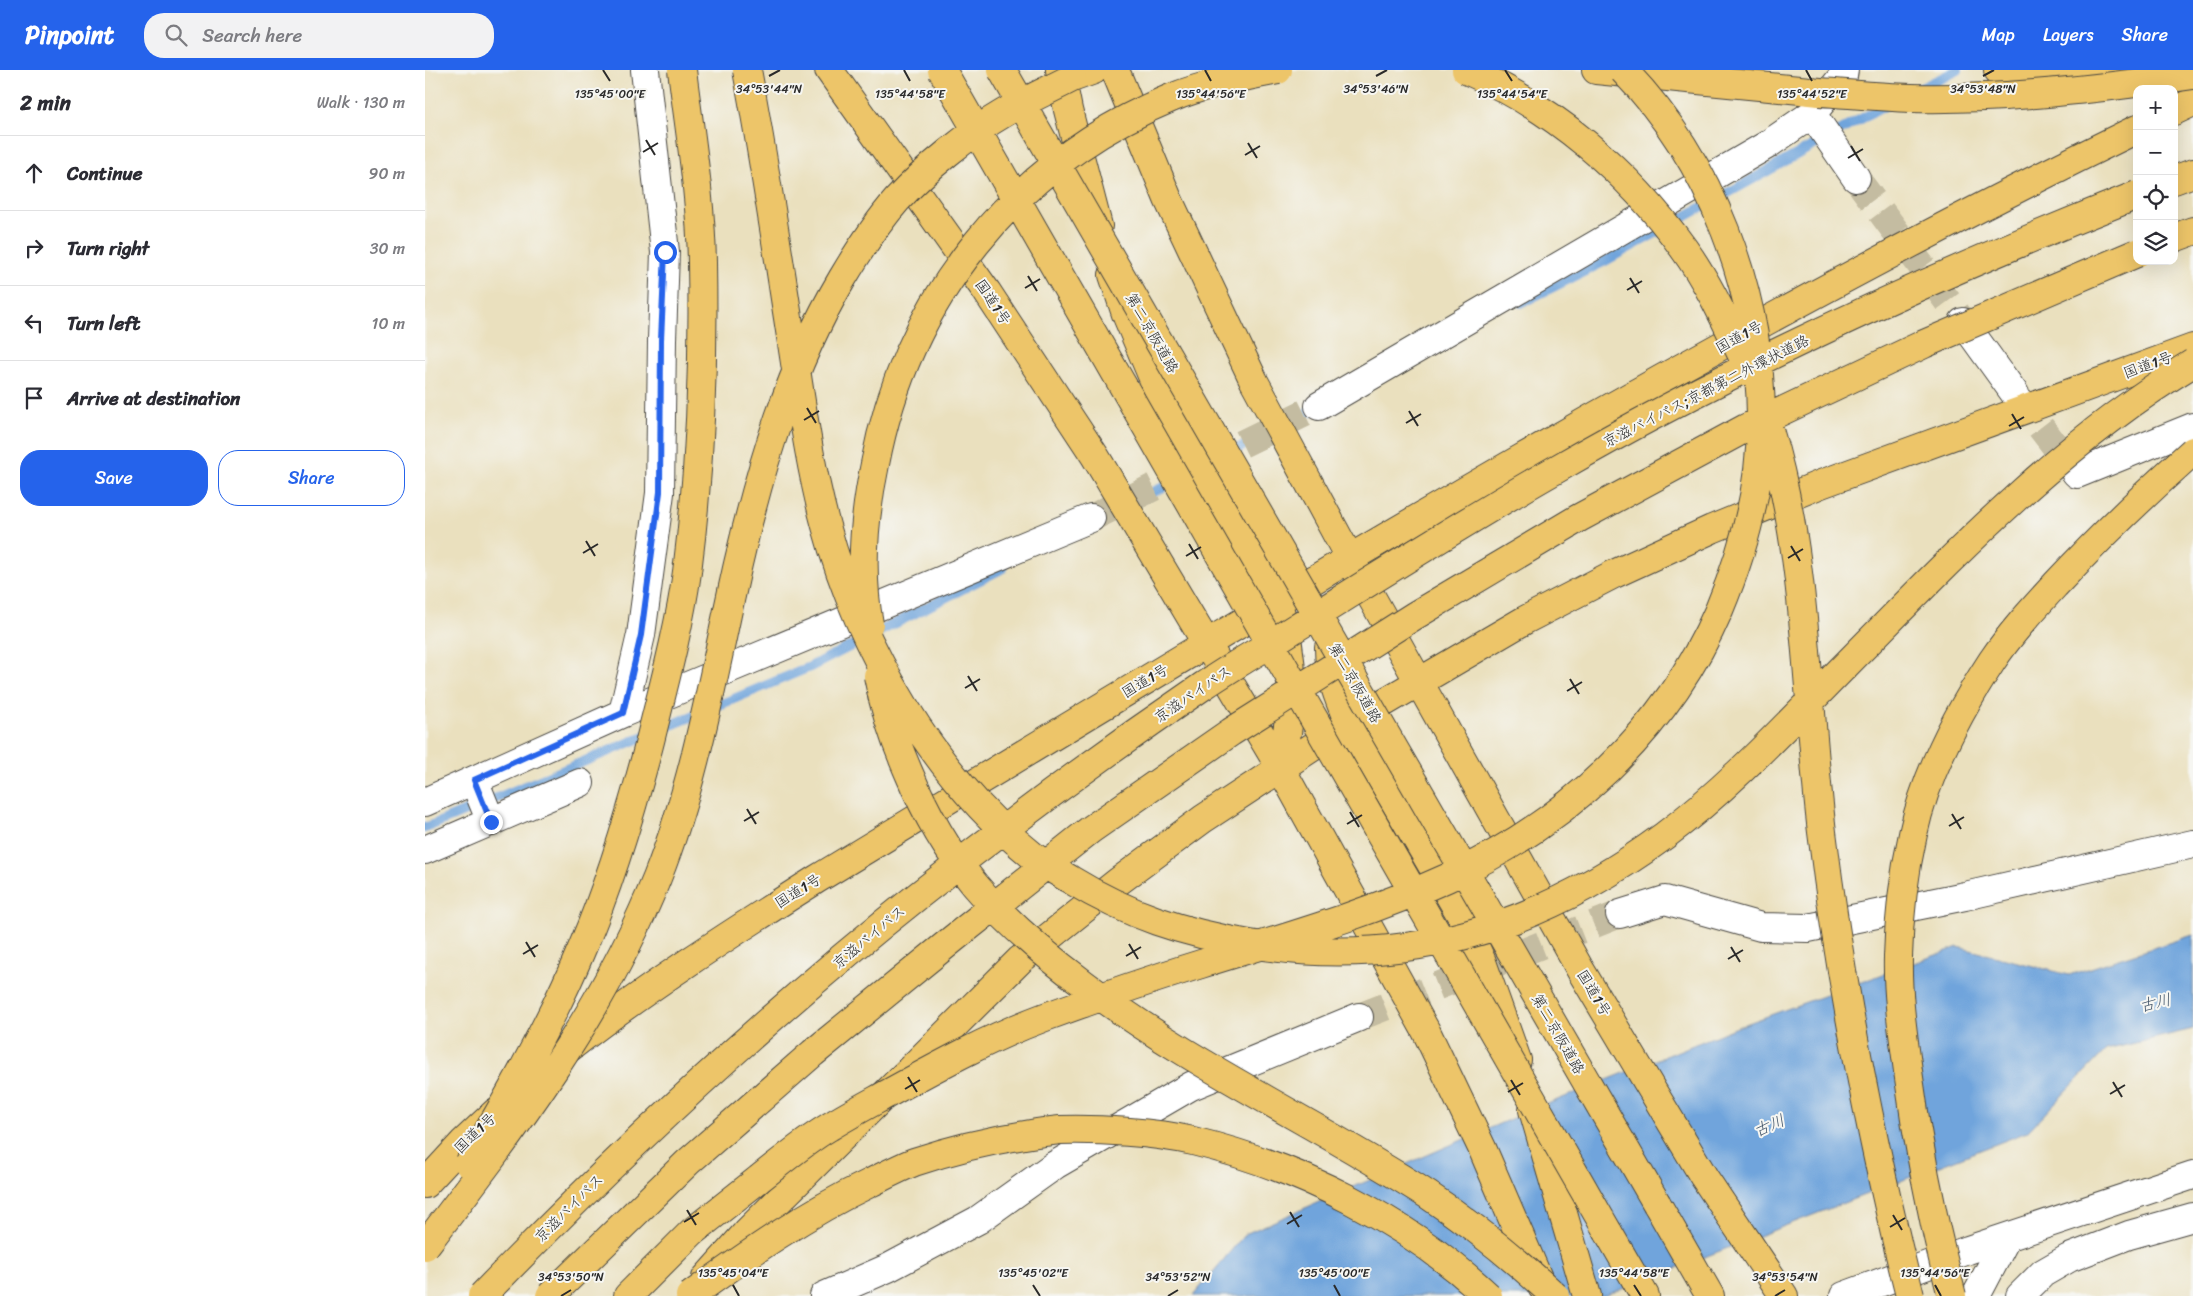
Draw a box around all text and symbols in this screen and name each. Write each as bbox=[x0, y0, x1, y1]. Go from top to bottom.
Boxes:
search box bbox=[144, 13, 494, 58]
text: Pinpoint bbox=[25, 14, 114, 56]
text: Search here bbox=[202, 19, 302, 52]
text: Map bbox=[1982, 19, 2015, 51]
text: Layers bbox=[2043, 19, 2094, 51]
text: Share bbox=[2122, 19, 2168, 51]
icon: search bbox=[162, 21, 190, 49]
text: 34°53'44"N bbox=[736, 78, 803, 100]
text: 34°53'46"N bbox=[1343, 78, 1409, 100]
text: 34°53'48"N bbox=[1950, 78, 2017, 100]
text: 135°45'00"E bbox=[575, 83, 646, 105]
text: 135°44'58"E bbox=[875, 83, 946, 105]
text: 135°44'56"E bbox=[1176, 83, 1247, 105]
text: 135°44'54"E bbox=[1477, 83, 1548, 105]
text: 135°44'52"E bbox=[1777, 83, 1848, 105]
text: 2 min bbox=[20, 84, 71, 122]
map controls bbox=[2133, 85, 2178, 265]
button: + bbox=[2133, 85, 2178, 130]
text: Walk · 130 m bbox=[317, 88, 405, 117]
button: − bbox=[2133, 130, 2178, 175]
text: Continue bbox=[67, 157, 143, 190]
icon: ahead bbox=[20, 159, 48, 187]
text: 90 m bbox=[369, 159, 405, 188]
button: locate bbox=[2133, 175, 2178, 220]
button: layers bbox=[2133, 220, 2178, 265]
text: Turn right bbox=[67, 232, 149, 265]
icon: right bbox=[20, 234, 48, 262]
text: 30 m bbox=[370, 234, 405, 263]
route start bbox=[654, 241, 677, 264]
street label: 国道1号 bbox=[968, 273, 1018, 331]
street label: 第二京阪道路 bbox=[1118, 288, 1186, 378]
text: Turn left bbox=[67, 307, 140, 340]
icon: left bbox=[20, 309, 48, 337]
text: 10 m bbox=[372, 309, 405, 338]
street label: 国道1号 bbox=[1710, 313, 1768, 361]
street label: 京滋バイパス;京都第二外環状道路 bbox=[1598, 327, 1814, 455]
street label: 国道1号 bbox=[2119, 344, 2177, 386]
text: Arrive at destination bbox=[67, 382, 240, 415]
icon: arrive bbox=[20, 384, 48, 412]
button: Save bbox=[20, 450, 208, 506]
button: Share bbox=[218, 450, 405, 506]
street label: 第二京阪道路 bbox=[1321, 638, 1389, 728]
street label: 国道1号 bbox=[1116, 657, 1174, 705]
street label: 京滋バイパス bbox=[1149, 658, 1237, 730]
route end bbox=[480, 811, 503, 834]
street label: 国道1号 bbox=[769, 866, 827, 916]
street label: 京滋バイパス bbox=[826, 898, 912, 976]
street label: 国道1号 bbox=[1570, 964, 1618, 1022]
water label: 古川 bbox=[2136, 985, 2174, 1020]
street label: 第二京阪道路 bbox=[1524, 989, 1592, 1079]
street label: 国道1号 bbox=[447, 1106, 503, 1160]
water label: 古川 bbox=[1749, 1106, 1790, 1145]
street label: 京滋バイパス bbox=[528, 1167, 610, 1249]
text: 135°45'04"E bbox=[698, 1262, 769, 1284]
text: 135°45'02"E bbox=[998, 1262, 1069, 1284]
text: 135°45'00"E bbox=[1299, 1262, 1370, 1284]
text: 135°44'58"E bbox=[1599, 1262, 1670, 1284]
text: 135°44'56"E bbox=[1900, 1262, 1971, 1284]
text: 34°53'50"N bbox=[538, 1266, 605, 1288]
text: 34°53'52"N bbox=[1145, 1266, 1211, 1288]
text: 34°53'54"N bbox=[1752, 1266, 1819, 1288]

